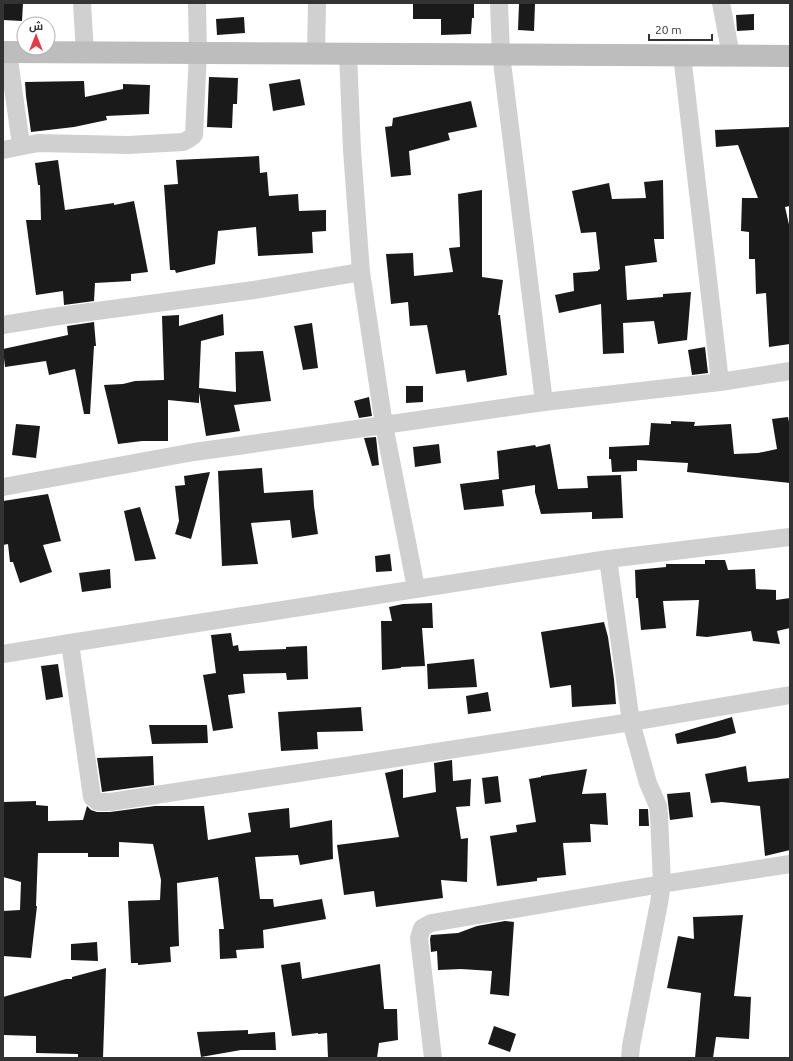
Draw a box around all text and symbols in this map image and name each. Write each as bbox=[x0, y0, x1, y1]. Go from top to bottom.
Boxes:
north arrow bbox=[16, 16, 56, 56]
scale bar bbox=[649, 16, 712, 42]
text: ش bbox=[29, 20, 43, 33]
text: 20 m bbox=[655, 23, 682, 36]

